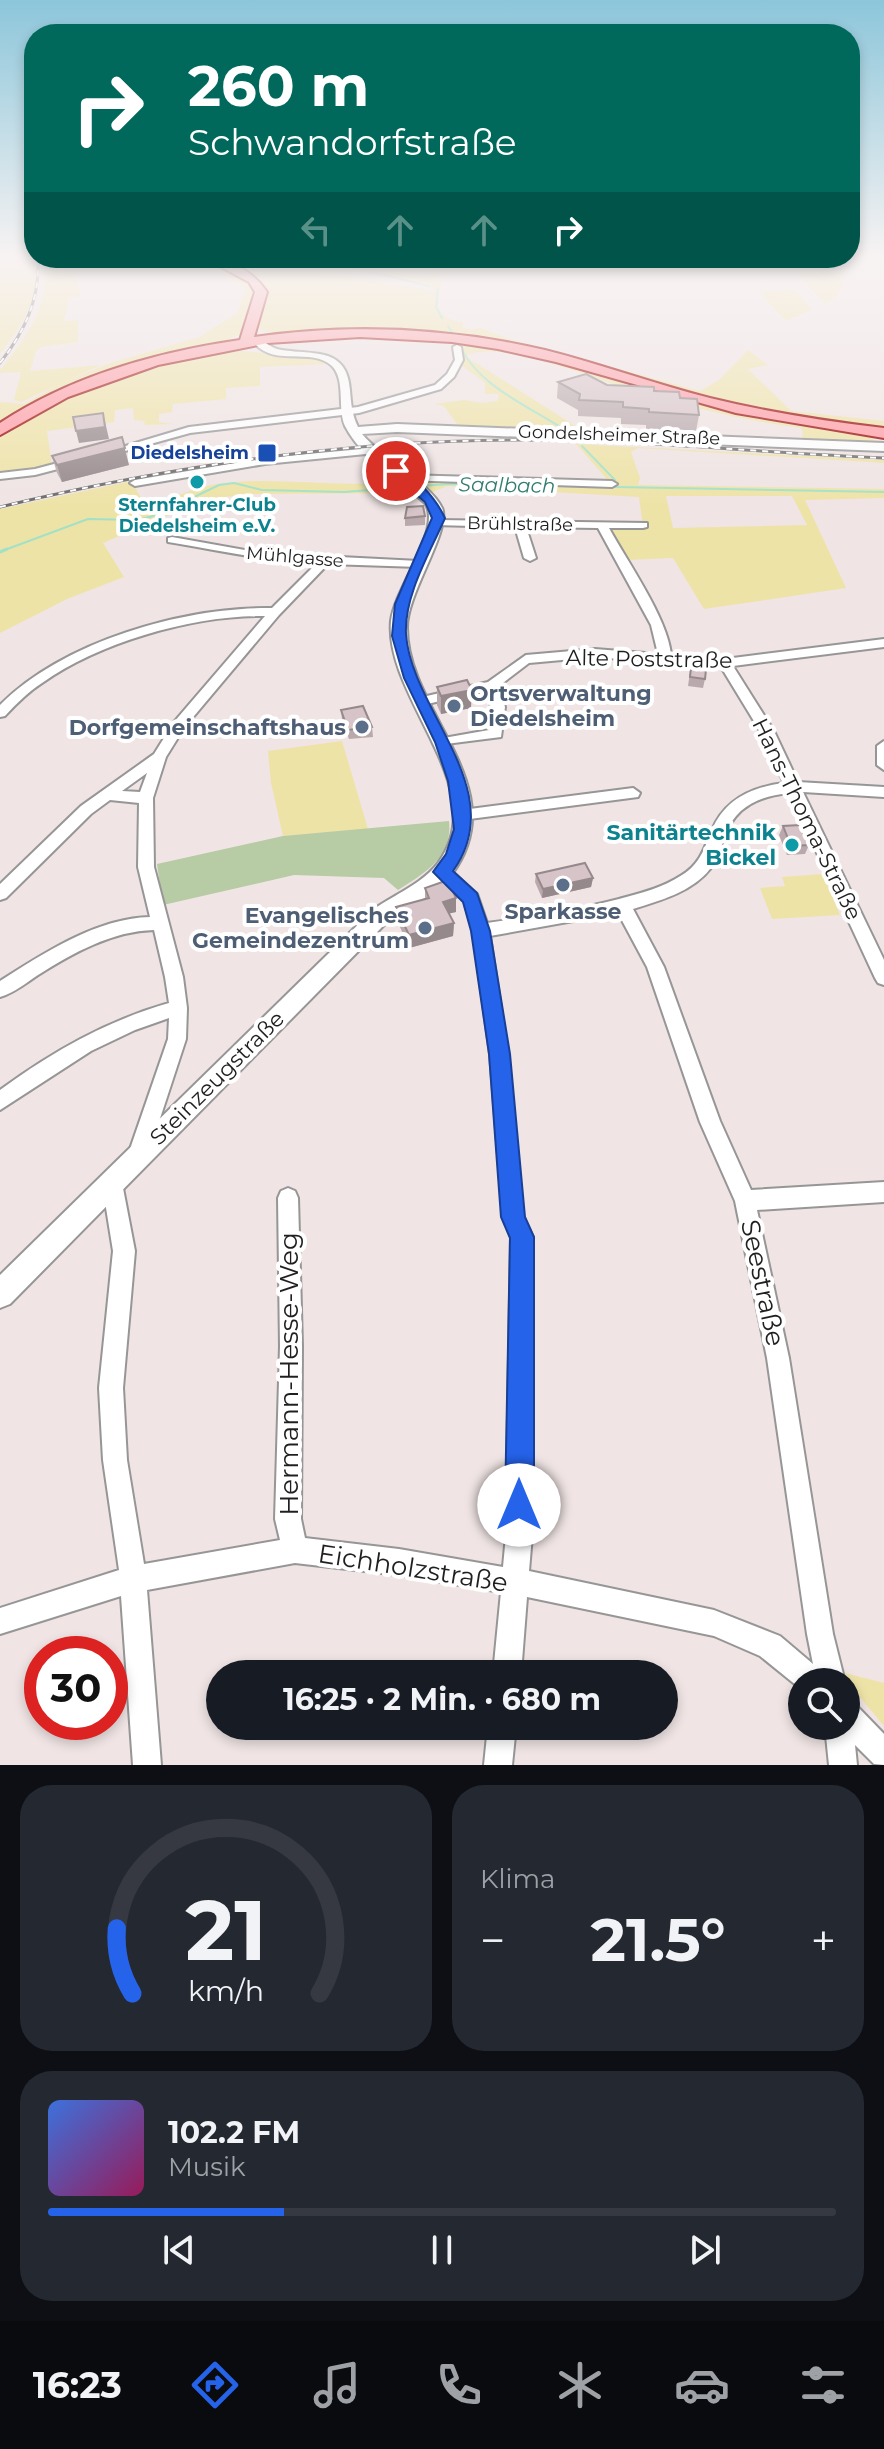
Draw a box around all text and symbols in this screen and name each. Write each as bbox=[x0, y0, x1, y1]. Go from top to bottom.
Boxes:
text: 260 m bbox=[188, 52, 369, 120]
icon: right bbox=[56, 56, 160, 160]
text: Schwandorfstraße bbox=[188, 120, 516, 164]
icon: left bbox=[294, 208, 338, 252]
icon: ahead bbox=[378, 208, 422, 252]
icon: ahead bbox=[462, 208, 506, 252]
icon: right bbox=[546, 208, 590, 252]
street label: Gondelsheimer Straße bbox=[518, 420, 721, 450]
pin bbox=[362, 437, 430, 505]
place label: Diedelsheim bbox=[130, 442, 249, 464]
marker: Diedelsheim bbox=[256, 442, 278, 464]
icon: arrive bbox=[374, 449, 418, 493]
water label: Saalbach bbox=[459, 472, 555, 498]
marker: Sternfahrer-Club Diedelsheim e.V. bbox=[188, 473, 206, 491]
place label: Sternfahrer-Club Diedelsheim e.V. bbox=[118, 494, 276, 537]
street label: Brühlstraße bbox=[467, 512, 573, 536]
street label: Mühlgasse bbox=[245, 542, 345, 572]
street label: Alte Poststraße bbox=[565, 644, 733, 674]
place label: Ortsverwaltung Diedelsheim bbox=[470, 680, 652, 732]
marker: Ortsverwaltung Diedelsheim bbox=[445, 697, 463, 715]
place label: Dorfgemeinschaftshaus bbox=[69, 714, 346, 741]
street label: Hans-Thoma-Straße bbox=[746, 714, 868, 924]
marker: Dorfgemeinschaftshaus bbox=[353, 718, 371, 736]
place label: Sanitärtechnik Bickel bbox=[607, 819, 777, 871]
marker: Sanitärtechnik Bickel bbox=[783, 836, 801, 854]
marker: Sparkasse bbox=[554, 876, 572, 894]
place label: Sparkasse bbox=[504, 898, 622, 925]
place label: Evangelisches Gemeindezentrum bbox=[192, 902, 409, 954]
marker: Evangelisches Gemeindezentrum bbox=[416, 919, 434, 937]
street label: Steinzeugstraße bbox=[144, 1005, 290, 1151]
street label: Seestraße bbox=[734, 1217, 792, 1349]
street label: Hermann-Hesse-Weg bbox=[273, 1232, 305, 1516]
position arrow bbox=[477, 1463, 561, 1547]
street label: Eichholzstraße bbox=[316, 1537, 510, 1599]
speed limit sign: 30 bbox=[24, 1636, 128, 1740]
map controls bbox=[788, 1668, 860, 1740]
button: search bbox=[788, 1668, 860, 1740]
text: 16:25 · 2 Min. · 680 m bbox=[283, 1681, 601, 1718]
text: Klima bbox=[480, 1863, 555, 1895]
text: 21 bbox=[185, 1879, 267, 1981]
text: 21.5° bbox=[590, 1903, 726, 1976]
text: − bbox=[480, 1913, 505, 1967]
text: + bbox=[811, 1913, 836, 1967]
text: km/h bbox=[188, 1973, 264, 2008]
text: 102.2 FM bbox=[168, 2114, 300, 2151]
text: Musik bbox=[168, 2151, 246, 2183]
icon: previous bbox=[157, 2228, 201, 2272]
icon: pause bbox=[420, 2228, 464, 2272]
icon: next bbox=[683, 2228, 727, 2272]
icon: directions bbox=[187, 2357, 243, 2413]
icon: music bbox=[309, 2357, 365, 2413]
icon: phone bbox=[431, 2357, 487, 2413]
icon: climate bbox=[552, 2357, 608, 2413]
icon: car bbox=[674, 2357, 730, 2413]
icon: filters bbox=[795, 2357, 851, 2413]
text: 16:23 bbox=[33, 2363, 122, 2407]

